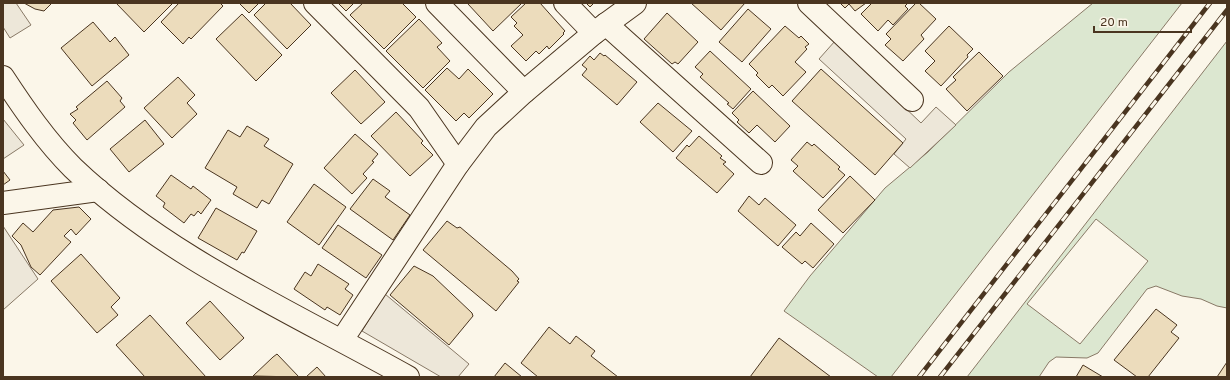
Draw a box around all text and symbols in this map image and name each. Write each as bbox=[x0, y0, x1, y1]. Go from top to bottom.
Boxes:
scale bar bbox=[1094, 8, 1191, 34]
text: 20 m bbox=[1100, 15, 1128, 31]

